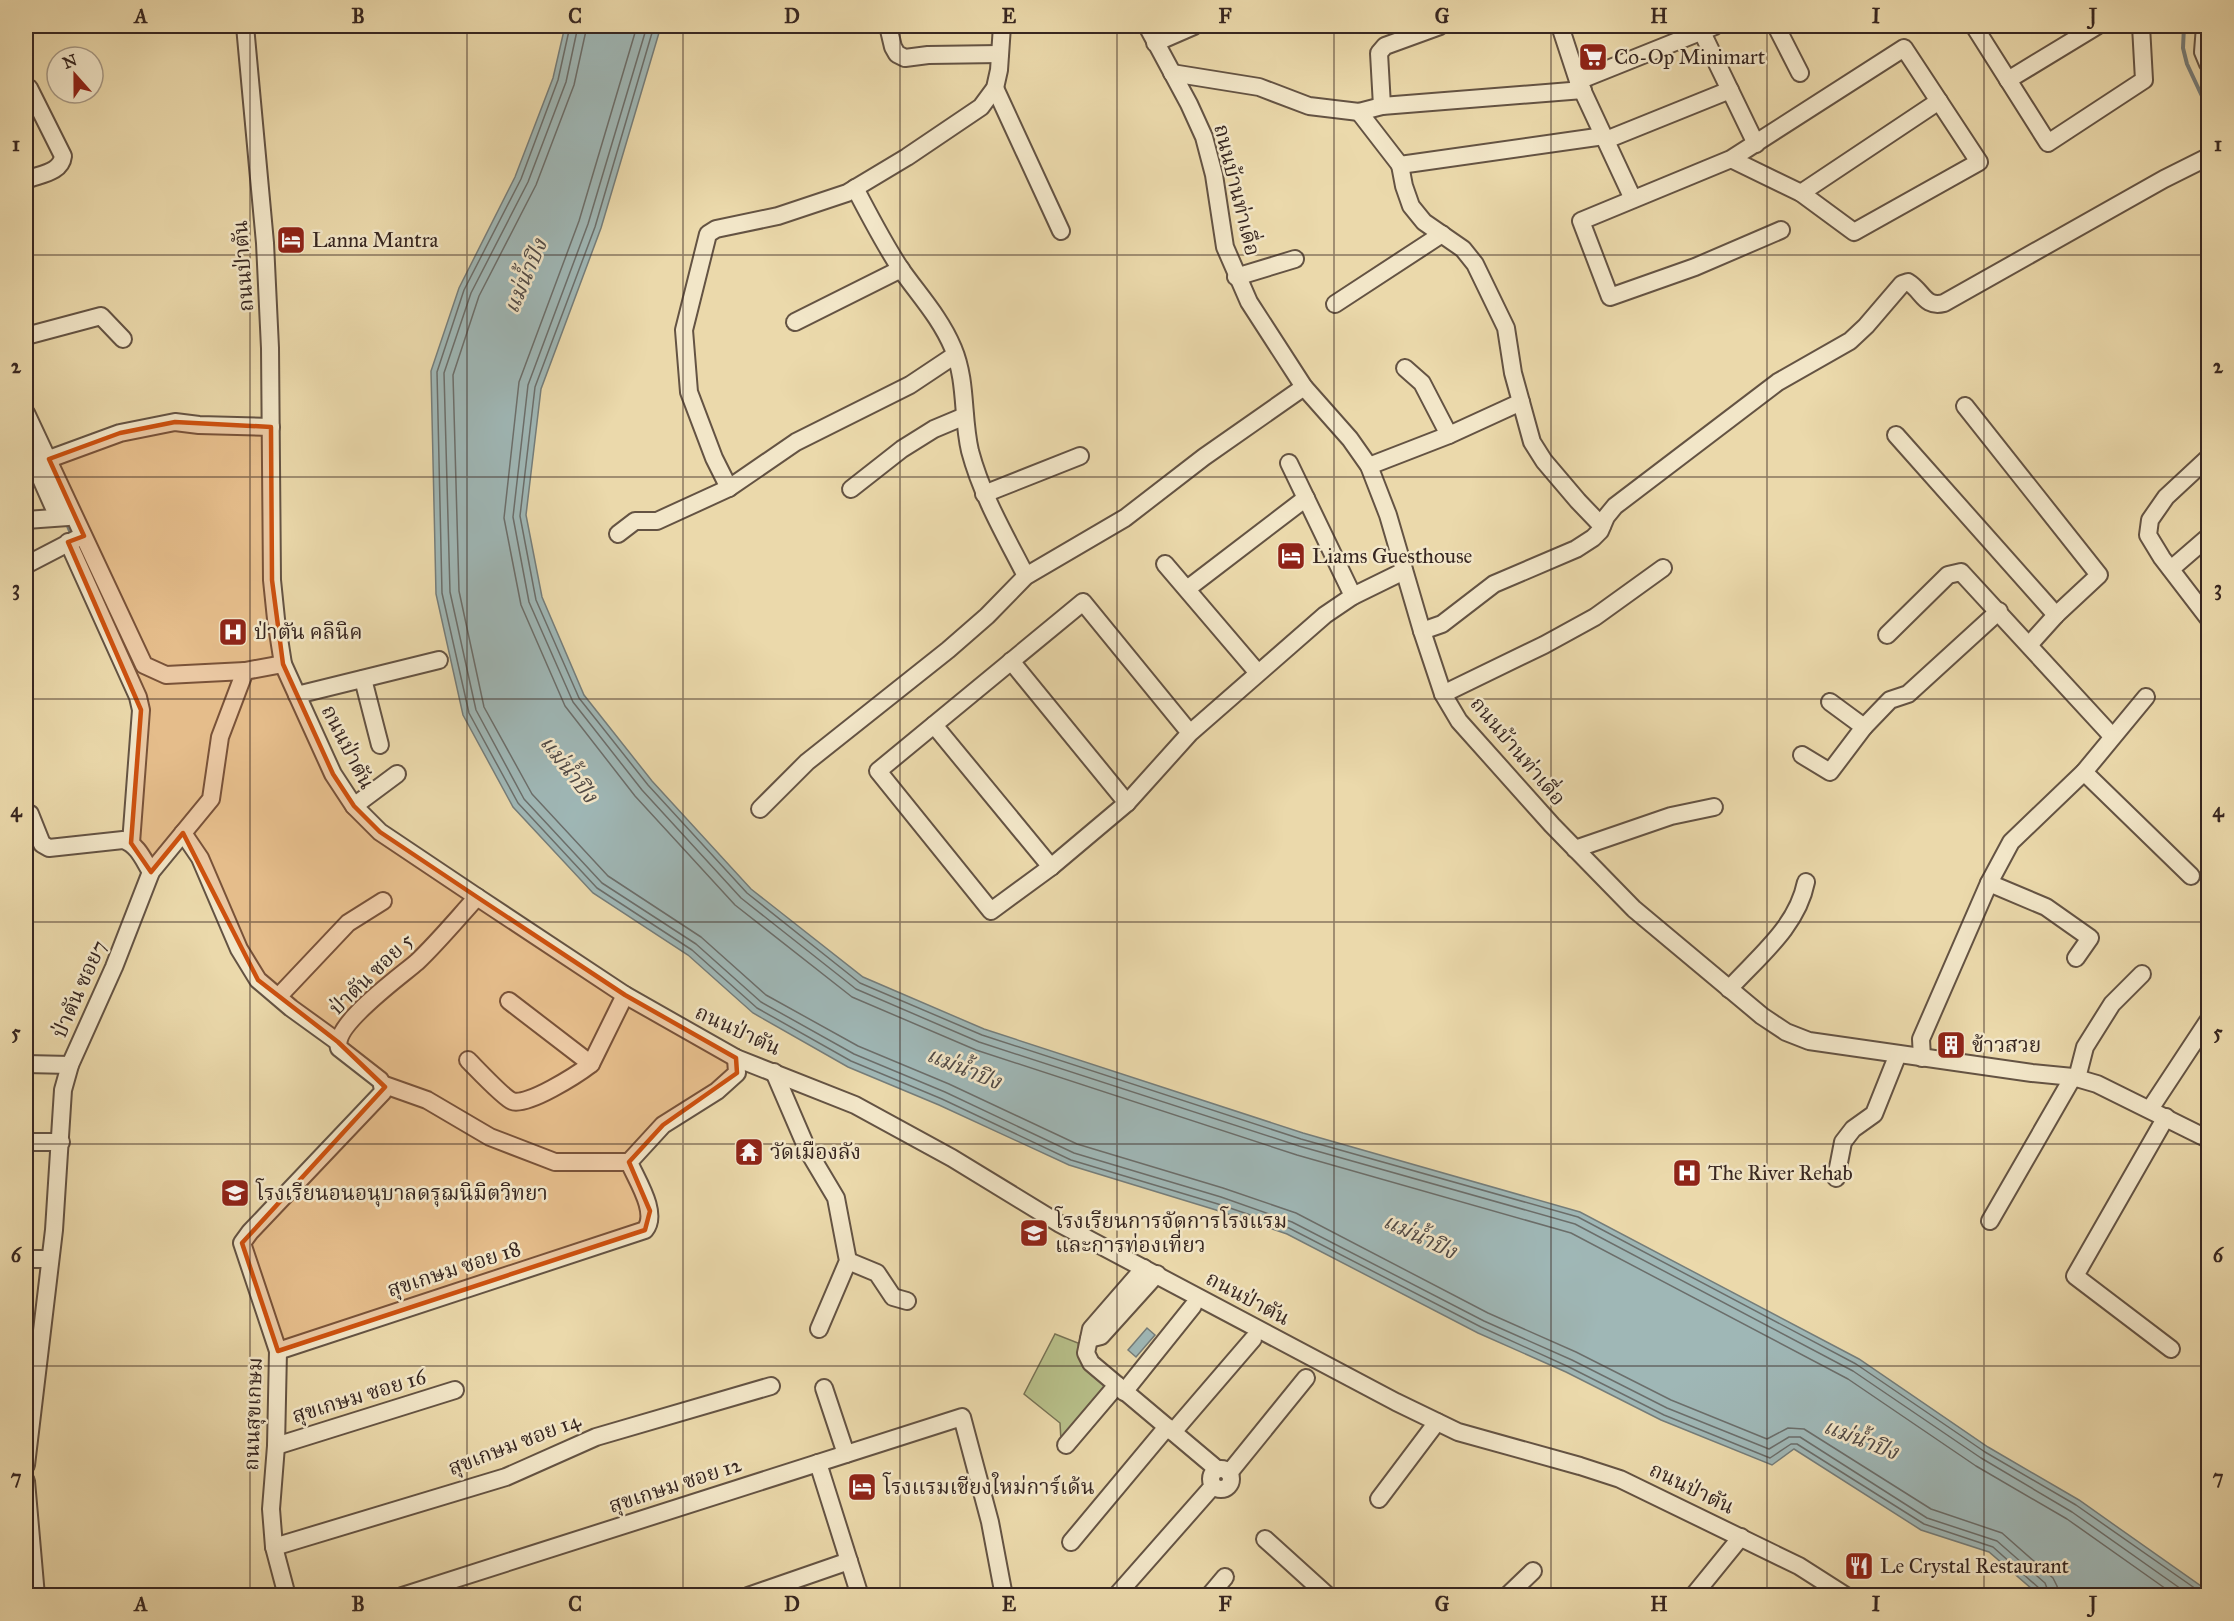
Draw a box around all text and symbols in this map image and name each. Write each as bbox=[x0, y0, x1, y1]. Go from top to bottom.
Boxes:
text: A bbox=[132, 4, 148, 28]
text: B bbox=[351, 4, 365, 28]
text: C bbox=[568, 4, 582, 28]
text: D bbox=[784, 4, 800, 28]
text: E bbox=[1002, 4, 1017, 28]
text: F bbox=[1218, 4, 1232, 28]
text: G bbox=[1435, 4, 1450, 28]
text: H bbox=[1650, 4, 1668, 28]
text: I bbox=[1872, 4, 1881, 28]
text: J bbox=[2086, 4, 2098, 30]
supermarket icon: Co-Op Minimart bbox=[1577, 41, 1609, 73]
place label: Co-Op Minimart bbox=[1614, 44, 1766, 70]
north arrow bbox=[45, 45, 105, 105]
text: N bbox=[60, 50, 80, 73]
street label: ถนนบ้านท่าเดื่อ bbox=[1208, 121, 1269, 258]
text: 1 bbox=[12, 132, 20, 156]
text: 1 bbox=[2214, 132, 2222, 156]
street label: ถนนป่าตัน bbox=[227, 219, 259, 313]
hotel icon: Lanna Mantra bbox=[275, 224, 307, 256]
place label: Lanna Mantra bbox=[312, 227, 439, 253]
water label: แม่น้ำปิง bbox=[495, 233, 553, 317]
text: 2 bbox=[11, 354, 22, 378]
text: 2 bbox=[2213, 354, 2224, 378]
hotel icon: Liams Guesthouse bbox=[1275, 540, 1307, 572]
place label: Liams Guesthouse bbox=[1312, 543, 1473, 569]
text: 3 bbox=[12, 576, 20, 601]
text: 3 bbox=[2214, 576, 2222, 601]
hospital icon: ป่าตัน คลินิค bbox=[217, 616, 249, 648]
place label: ป่าตัน คลินิค bbox=[254, 619, 363, 645]
street label: ถนนบ้านท่าเดื่อ bbox=[1465, 689, 1574, 811]
street label: ถนนป่าตัน bbox=[316, 700, 380, 794]
water label: แม่น้ำปิง bbox=[534, 728, 607, 809]
text: 4 bbox=[10, 798, 22, 823]
text: 4 bbox=[2212, 798, 2224, 823]
street label: ป่าตัน ซอย 5 bbox=[323, 927, 419, 1021]
street label: ป่าตัน ซอย7 bbox=[46, 936, 112, 1042]
street label: ถนนป่าตัน bbox=[691, 999, 785, 1061]
text: 5 bbox=[11, 1020, 21, 1044]
text: 5 bbox=[2213, 1020, 2223, 1044]
building icon: ข้าวสวย bbox=[1935, 1029, 1967, 1061]
place label: ข้าวสวย bbox=[1972, 1032, 2041, 1058]
water label: แม่น้ำปิง bbox=[923, 1038, 1007, 1096]
temple icon: วัดเมืองลัง bbox=[733, 1136, 765, 1168]
place label: วัดเมืองลัง bbox=[770, 1139, 861, 1165]
hospital icon: The River Rehab bbox=[1671, 1157, 1703, 1189]
place label: The River Rehab bbox=[1708, 1160, 1853, 1186]
school or university icon: โรงเรียนอนอนุบาลดรุฌนิมิตวิทยา bbox=[219, 1177, 251, 1209]
place label: โรงเรียนอนอนุบาลดรุฌนิมิตวิทยา bbox=[255, 1178, 548, 1207]
water label: แม่น้ำปิง bbox=[1379, 1205, 1463, 1265]
place label: โรงเรียนการจัดการโรงแรม และการท่องเที่ยว bbox=[1054, 1206, 1287, 1258]
school or university icon: โรงเรียนการจัดการโรงแรม และการท่องเที่ยว bbox=[1018, 1217, 1050, 1249]
street label: สุขเกษม ซอย 18 bbox=[384, 1235, 524, 1304]
text: 6 bbox=[11, 1243, 23, 1267]
text: 6 bbox=[2213, 1243, 2225, 1267]
street label: ถนนป่าตัน bbox=[1202, 1265, 1295, 1331]
street label: ถนนสุขเกษม bbox=[238, 1357, 269, 1471]
street label: สุขเกษม ซอย 16 bbox=[289, 1363, 430, 1430]
street label: สุขเกษม ซอย 14 bbox=[444, 1406, 585, 1482]
water label: แม่น้ำปิง bbox=[1820, 1410, 1904, 1466]
street label: สุขเกษม ซอย 12 bbox=[605, 1451, 746, 1520]
street label: ถนนป่าตัน bbox=[1645, 1456, 1739, 1520]
text: 7 bbox=[11, 1465, 22, 1489]
text: 7 bbox=[2213, 1465, 2224, 1489]
hotel icon: โรงแรมเชียงใหม่การ์เด้น bbox=[846, 1471, 878, 1503]
place label: โรงแรมเชียงใหม่การ์เด้น bbox=[882, 1472, 1095, 1500]
restaurant icon: Le Crystal Restaurant bbox=[1843, 1550, 1875, 1582]
place label: Le Crystal Restaurant bbox=[1880, 1553, 2070, 1579]
text: A bbox=[132, 1592, 148, 1616]
text: B bbox=[351, 1592, 365, 1616]
text: C bbox=[568, 1592, 582, 1616]
text: D bbox=[784, 1592, 800, 1616]
text: E bbox=[1002, 1592, 1017, 1616]
text: F bbox=[1218, 1592, 1232, 1616]
text: G bbox=[1435, 1592, 1450, 1616]
text: H bbox=[1650, 1592, 1668, 1616]
text: I bbox=[1872, 1592, 1881, 1616]
text: J bbox=[2086, 1592, 2098, 1618]

